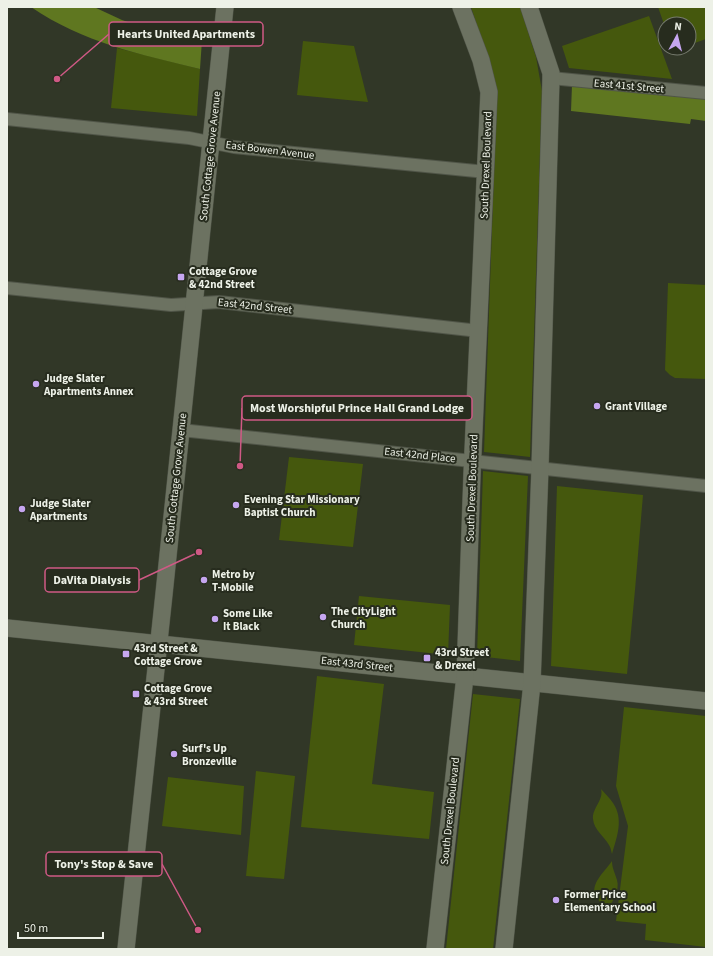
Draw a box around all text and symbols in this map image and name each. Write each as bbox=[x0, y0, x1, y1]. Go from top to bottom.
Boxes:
north arrow bbox=[657, 16, 697, 56]
text: N bbox=[674, 19, 683, 34]
callout: Hearts United Apartments bbox=[109, 22, 263, 46]
text: Hearts United Apartments bbox=[117, 26, 255, 43]
street label: East 41st Street bbox=[593, 75, 665, 97]
street label: South Cottage Grove Avenue bbox=[196, 90, 224, 222]
street label: South Drexel Boulevard bbox=[477, 111, 495, 219]
street label: East Bowen Avenue bbox=[225, 137, 316, 163]
place label: Cottage Grove & 42nd Street bbox=[189, 264, 258, 292]
marker: Cottage Grove & 42nd Street bbox=[176, 272, 186, 282]
street label: East 42nd Street bbox=[217, 295, 293, 317]
place label: Judge Slater Apartments Annex bbox=[43, 371, 134, 399]
marker: Judge Slater Apartments Annex bbox=[31, 379, 41, 389]
callout: Most Worshipful Prince Hall Grand Lodge bbox=[242, 396, 472, 420]
place label: Grant Village bbox=[605, 399, 668, 414]
text: Most Worshipful Prince Hall Grand Lodge bbox=[250, 400, 464, 417]
marker: Grant Village bbox=[592, 401, 602, 411]
street label: South Cottage Grove Avenue bbox=[162, 412, 190, 544]
street label: South Drexel Boulevard bbox=[463, 434, 481, 542]
street label: East 42nd Place bbox=[384, 444, 457, 466]
place label: Evening Star Missionary Baptist Church bbox=[244, 492, 360, 520]
place label: Judge Slater Apartments bbox=[29, 496, 91, 524]
marker: Evening Star Missionary Baptist Church bbox=[231, 500, 241, 510]
marker: Judge Slater Apartments bbox=[17, 504, 27, 514]
place label: Metro by T-Mobile bbox=[212, 567, 255, 595]
callout: DaVita Dialysis bbox=[45, 568, 139, 592]
text: DaVita Dialysis bbox=[53, 572, 131, 589]
marker: Metro by T-Mobile bbox=[199, 575, 209, 585]
place label: The CityLight Church bbox=[331, 604, 397, 632]
place label: Some Like It Black bbox=[223, 606, 273, 634]
marker: The CityLight Church bbox=[318, 612, 328, 622]
marker: Some Like It Black bbox=[210, 614, 220, 624]
place label: 43rd Street & Cottage Grove bbox=[134, 641, 203, 669]
place label: 43rd Street & Drexel bbox=[435, 645, 490, 673]
marker: 43rd Street & Cottage Grove bbox=[121, 649, 131, 659]
street label: East 43rd Street bbox=[320, 653, 394, 675]
marker: 43rd Street & Drexel bbox=[422, 653, 432, 663]
place label: Cottage Grove & 43rd Street bbox=[144, 681, 213, 709]
marker: Cottage Grove & 43rd Street bbox=[131, 689, 141, 699]
place label: Surf's Up Bronzeville bbox=[182, 741, 237, 769]
marker: Surf's Up Bronzeville bbox=[169, 749, 179, 759]
street label: South Drexel Boulevard bbox=[437, 757, 463, 865]
callout: Tony's Stop & Save bbox=[46, 852, 162, 876]
text: Tony's Stop & Save bbox=[54, 856, 154, 873]
place label: Former Price Elementary School bbox=[564, 887, 656, 915]
marker: Former Price Elementary School bbox=[551, 895, 561, 905]
scale bar bbox=[18, 914, 103, 940]
text: 50 m bbox=[24, 920, 48, 937]

